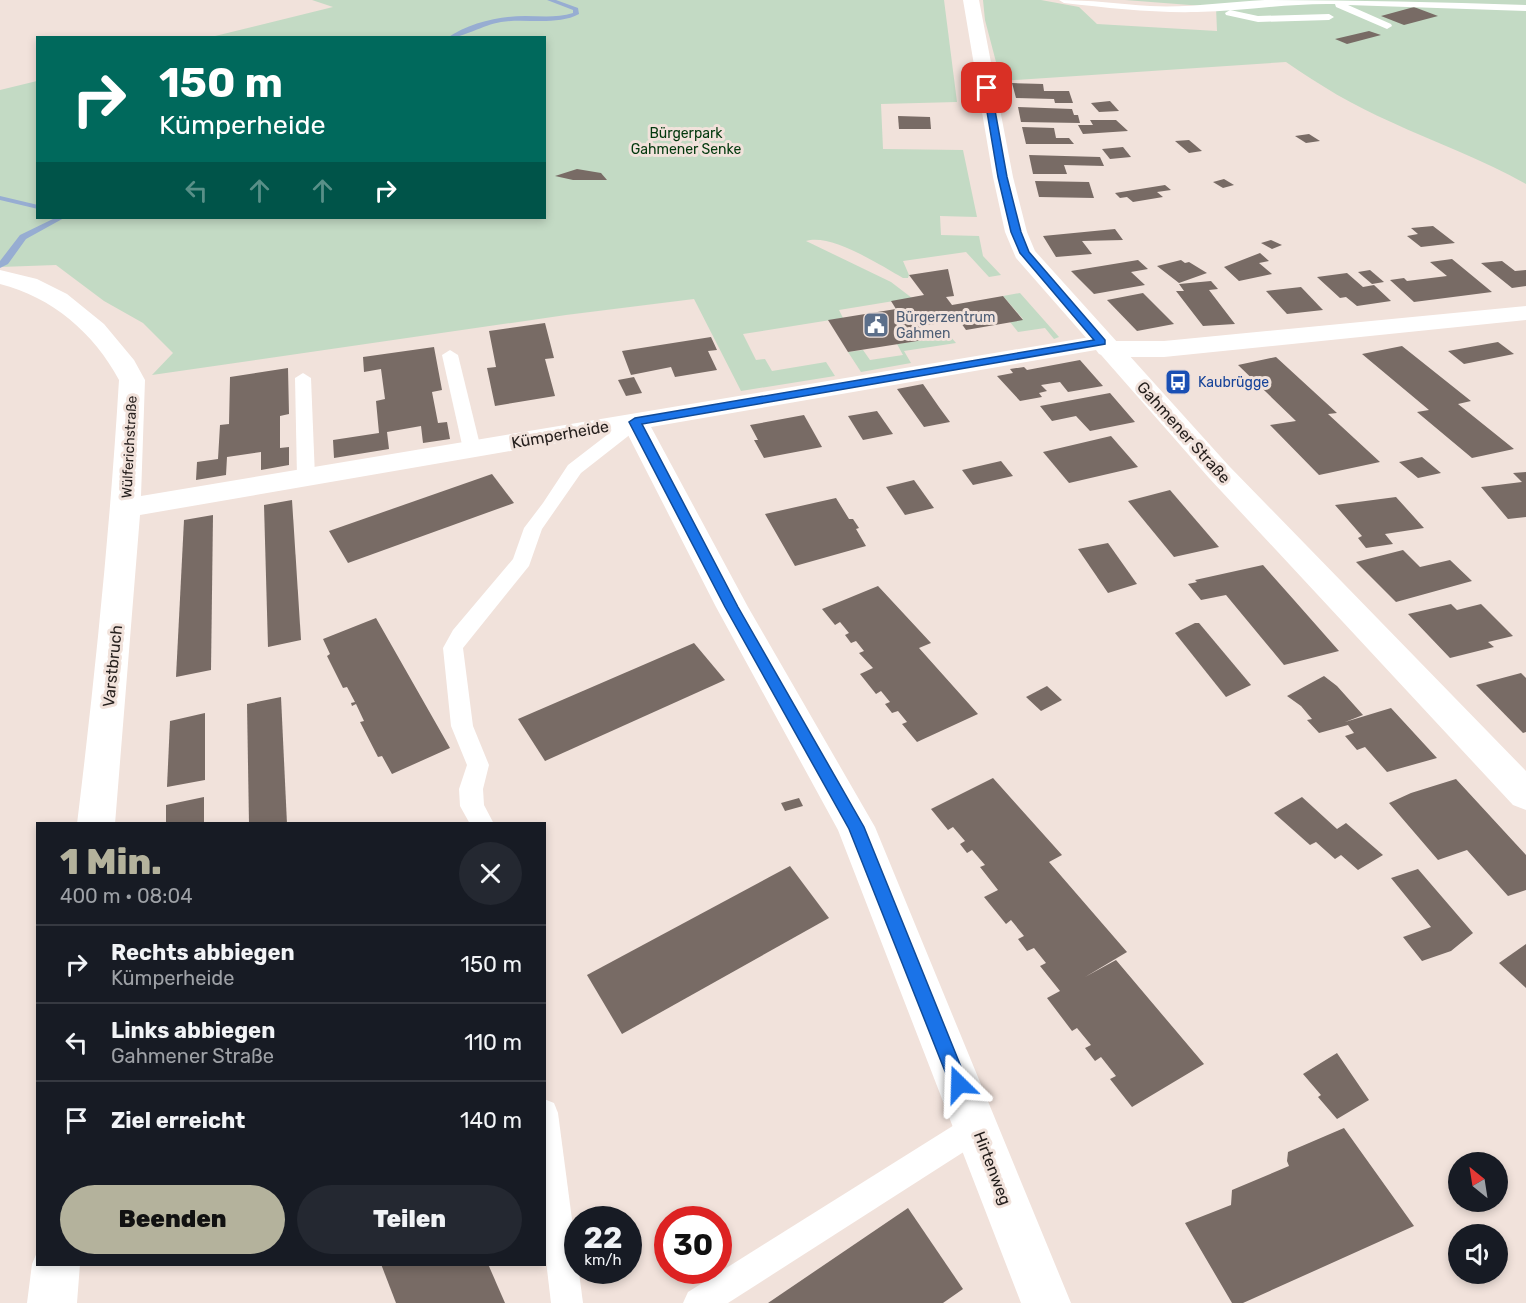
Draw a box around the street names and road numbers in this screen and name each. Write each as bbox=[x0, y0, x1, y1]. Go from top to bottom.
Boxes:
street label: Gahmener Straße bbox=[1133, 378, 1234, 487]
street label: Wülferichstraße bbox=[118, 395, 141, 499]
street label: Kümperheide bbox=[510, 417, 610, 452]
street label: Varstbruch bbox=[99, 624, 126, 708]
street label: Hirtenweg bbox=[970, 1129, 1015, 1208]

